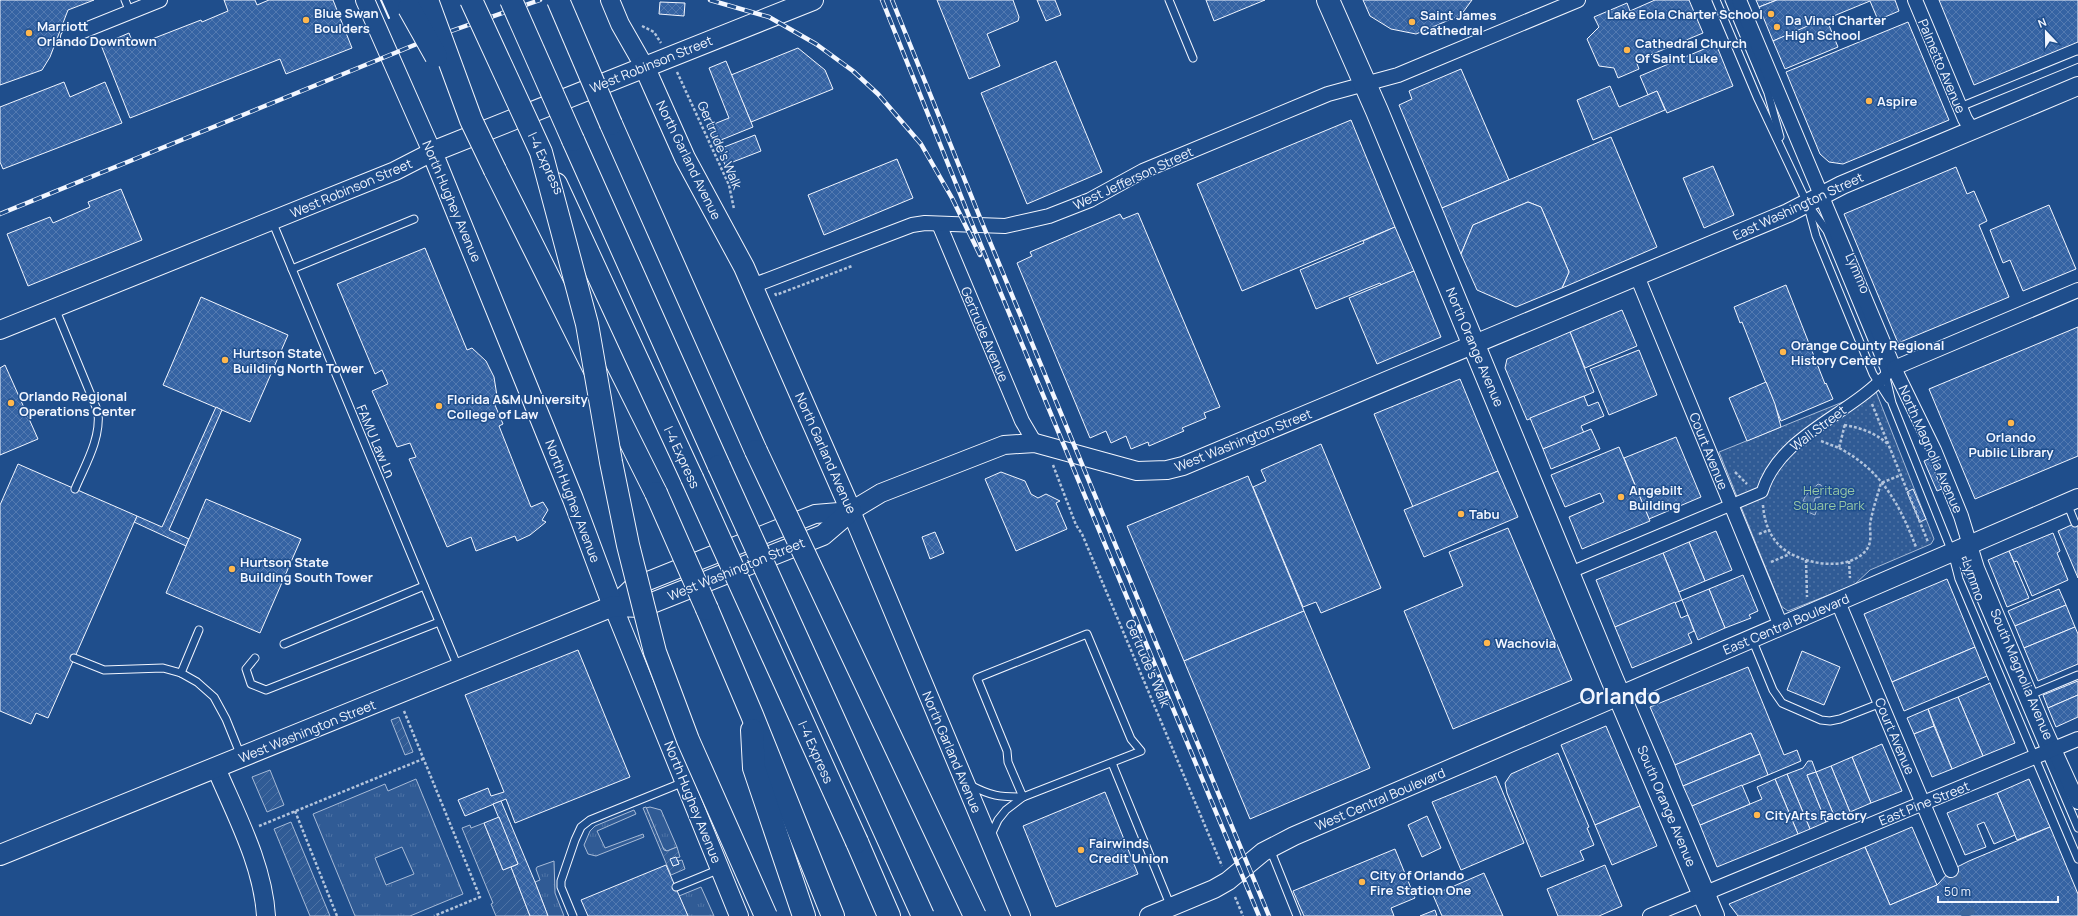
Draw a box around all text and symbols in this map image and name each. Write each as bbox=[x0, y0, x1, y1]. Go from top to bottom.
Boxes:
place label: Blue Swan Boulders bbox=[314, 4, 379, 37]
place label: Lake Eola Charter School bbox=[1607, 5, 1763, 23]
place label: Saint James Cathedral bbox=[1420, 6, 1496, 39]
marker: Lake Eola Charter School bbox=[1766, 9, 1776, 19]
place label: Da Vinci Charter High School bbox=[1785, 11, 1886, 44]
north arrow bbox=[2026, 12, 2066, 52]
text: N bbox=[2036, 14, 2049, 31]
marker: Blue Swan Boulders bbox=[301, 15, 311, 25]
street label: Palmetto Avenue bbox=[1914, 16, 1970, 116]
place label: Marriott Orlando Downtown bbox=[37, 17, 157, 50]
marker: Saint James Cathedral bbox=[1407, 17, 1417, 27]
marker: Da Vinci Charter High School bbox=[1772, 22, 1782, 32]
marker: Marriott Orlando Downtown bbox=[24, 28, 34, 38]
street label: West Robinson Street bbox=[587, 31, 715, 97]
place label: Cathedral Church Of Saint Luke bbox=[1635, 34, 1747, 67]
marker: Cathedral Church Of Saint Luke bbox=[1622, 45, 1632, 55]
place label: Aspire bbox=[1877, 92, 1917, 110]
marker: Aspire bbox=[1864, 96, 1874, 106]
street label: North Garland Avenue bbox=[652, 97, 726, 223]
street label: Gertrude's Walk bbox=[693, 98, 747, 192]
street label: I-4 Express bbox=[524, 129, 568, 197]
street label: North Hughey Avenue bbox=[418, 138, 486, 265]
street label: West Jefferson Street bbox=[1070, 142, 1196, 214]
street label: West Robinson Street bbox=[287, 154, 415, 222]
street label: East Washington Street bbox=[1730, 168, 1866, 244]
street label: Lymmo bbox=[1841, 250, 1875, 296]
street label: Gertrude Avenue bbox=[957, 284, 1013, 385]
street label: North Orange Avenue bbox=[1442, 285, 1508, 410]
place label: Orange County Regional History Center bbox=[1791, 336, 1944, 369]
place label: Hurtson State Building North Tower bbox=[233, 344, 364, 377]
marker: Orange County Regional History Center bbox=[1778, 347, 1788, 357]
marker: Hurtson State Building North Tower bbox=[220, 355, 230, 365]
street label: North Magnolia Avenue bbox=[1895, 382, 1968, 516]
place label: Orlando Regional Operations Center bbox=[19, 387, 136, 420]
place label: Florida A&M University College of Law bbox=[447, 390, 588, 423]
street label: North Garland Avenue bbox=[791, 390, 861, 517]
marker: Orlando Regional Operations Center bbox=[6, 398, 16, 408]
marker: Florida A&M University College of Law bbox=[434, 401, 444, 411]
street label: Wall Street bbox=[1786, 401, 1850, 455]
street label: FAMU Law Ln bbox=[353, 402, 399, 480]
street label: West Washington Street bbox=[1172, 404, 1314, 476]
street label: Court Avenue bbox=[1685, 410, 1733, 493]
marker: Orlando Public Library bbox=[2006, 418, 2016, 428]
street label: I-4 Express bbox=[660, 423, 704, 491]
place label: Orlando Public Library bbox=[1968, 428, 2054, 461]
street label: North Hughey Avenue bbox=[541, 437, 605, 565]
place label: Angebilt Building bbox=[1629, 481, 1683, 514]
park label: Heritage Square Park bbox=[1793, 481, 1865, 514]
marker: Angebilt Building bbox=[1616, 492, 1626, 502]
place label: Tabu bbox=[1469, 505, 1500, 523]
marker: Tabu bbox=[1456, 509, 1466, 519]
street label: West Washington Street bbox=[665, 533, 807, 605]
place label: Hurtson State Building South Tower bbox=[240, 553, 373, 586]
street label: Lymmo bbox=[1959, 557, 1990, 603]
marker: Hurtson State Building South Tower bbox=[227, 564, 237, 574]
street label: East Central Boulevard bbox=[1720, 589, 1852, 659]
street label: South Magnolia Avenue bbox=[1986, 606, 2058, 743]
street label: Gertrude's Walk bbox=[1121, 616, 1175, 710]
place label: Wachovia bbox=[1495, 634, 1556, 652]
marker: Wachovia bbox=[1482, 638, 1492, 648]
district label: Orlando bbox=[1579, 682, 1661, 710]
street label: North Garland Avenue bbox=[918, 688, 986, 816]
street label: West Washington Street bbox=[236, 695, 378, 767]
street label: Court Avenue bbox=[1871, 695, 1919, 777]
street label: I-4 Express bbox=[794, 718, 838, 786]
street label: North Hughey Avenue bbox=[660, 738, 726, 866]
street label: South Orange Avenue bbox=[1633, 743, 1701, 870]
street label: West Central Boulevard bbox=[1312, 763, 1448, 835]
street label: East Pine Street bbox=[1876, 777, 1972, 829]
place label: CityArts Factory bbox=[1765, 806, 1868, 824]
marker: CityArts Factory bbox=[1752, 810, 1762, 820]
place label: Fairwinds Credit Union bbox=[1089, 834, 1169, 867]
marker: Fairwinds Credit Union bbox=[1076, 845, 1086, 855]
place label: City of Orlando Fire Station One bbox=[1370, 866, 1471, 899]
marker: City of Orlando Fire Station One bbox=[1357, 877, 1367, 887]
scale bar bbox=[1938, 878, 2058, 904]
text: 50 m bbox=[1944, 883, 1971, 900]

